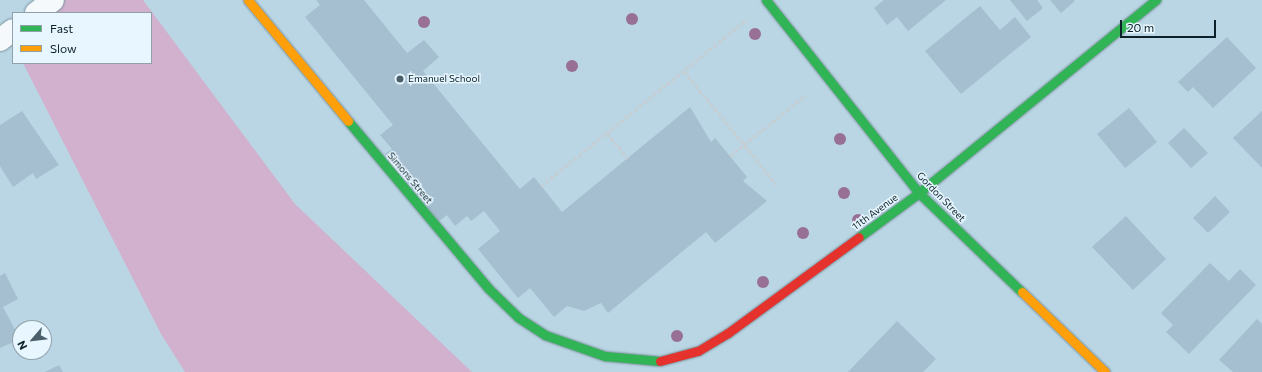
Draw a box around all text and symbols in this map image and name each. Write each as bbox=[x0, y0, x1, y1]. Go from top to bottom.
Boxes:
legend bbox=[12, 12, 152, 64]
scale bar bbox=[1122, 12, 1218, 38]
text: 20 m bbox=[1127, 20, 1154, 34]
text: Fast bbox=[50, 21, 73, 35]
text: Slow bbox=[50, 41, 77, 55]
place label: Emanuel School bbox=[408, 73, 480, 85]
marker: Emanuel School bbox=[395, 74, 405, 84]
street label: Simons Street bbox=[385, 150, 435, 206]
street label: Gordon Street bbox=[914, 170, 968, 224]
street label: 11th Avenue bbox=[850, 191, 900, 233]
north arrow bbox=[12, 320, 52, 360]
text: N bbox=[14, 339, 30, 352]

